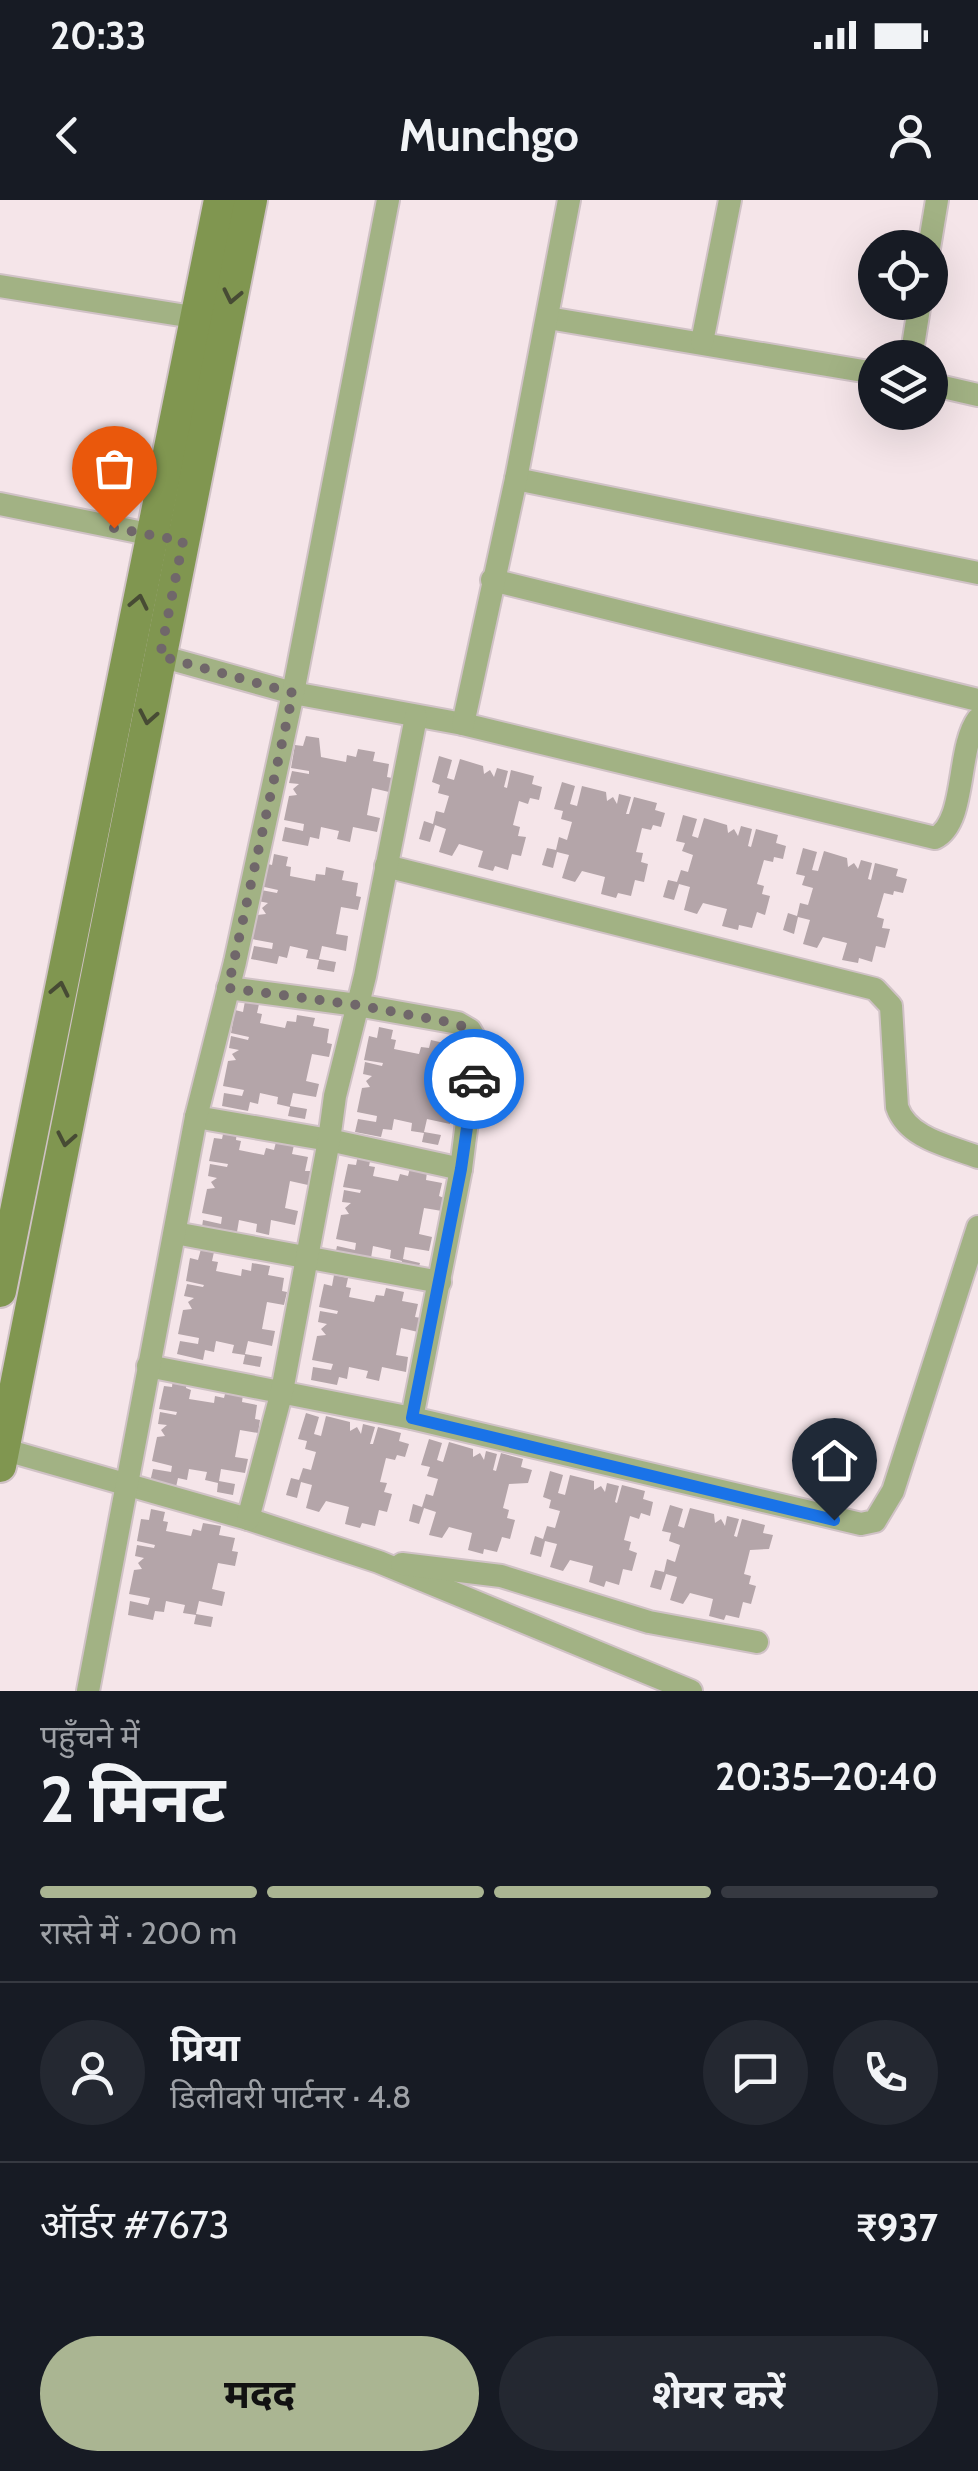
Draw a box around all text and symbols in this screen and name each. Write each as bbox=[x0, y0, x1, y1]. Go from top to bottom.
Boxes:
text: 20:33 bbox=[50, 12, 146, 59]
icon: back bbox=[40, 108, 95, 163]
text: Munchgo bbox=[399, 108, 579, 162]
icon: person bbox=[883, 108, 938, 163]
map controls bbox=[858, 230, 948, 430]
button: locate bbox=[858, 230, 948, 320]
one-way arrow bbox=[222, 287, 243, 304]
button: layers bbox=[858, 340, 948, 430]
pin bbox=[72, 426, 157, 529]
icon: bag bbox=[87, 441, 142, 496]
one-way arrow bbox=[127, 594, 148, 611]
one-way arrow bbox=[139, 709, 160, 726]
one-way arrow bbox=[48, 981, 69, 998]
courier bbox=[424, 1029, 524, 1129]
icon: car bbox=[447, 1052, 502, 1107]
one-way arrow bbox=[56, 1130, 77, 1147]
pin bbox=[792, 1418, 877, 1521]
icon: home bbox=[807, 1433, 862, 1488]
text: पहुँचने में bbox=[40, 1717, 140, 1756]
text: 20:35–20:40 bbox=[715, 1753, 938, 1800]
text: 2 मिनट bbox=[40, 1759, 225, 1838]
text: रास्ते में · 200 m bbox=[40, 1913, 237, 1952]
button: person bbox=[40, 2020, 145, 2125]
button: chat bbox=[703, 2020, 808, 2125]
button: phone bbox=[833, 2020, 938, 2125]
text: प्रिया bbox=[170, 2024, 240, 2071]
text: डिलीवरी पार्टनर · 4.8 bbox=[170, 2077, 411, 2116]
text: ऑर्डर #7673 bbox=[40, 2201, 229, 2248]
text: ₹937 bbox=[856, 2204, 938, 2251]
button: मदद bbox=[40, 2336, 479, 2451]
button: शेयर करें bbox=[499, 2336, 938, 2451]

